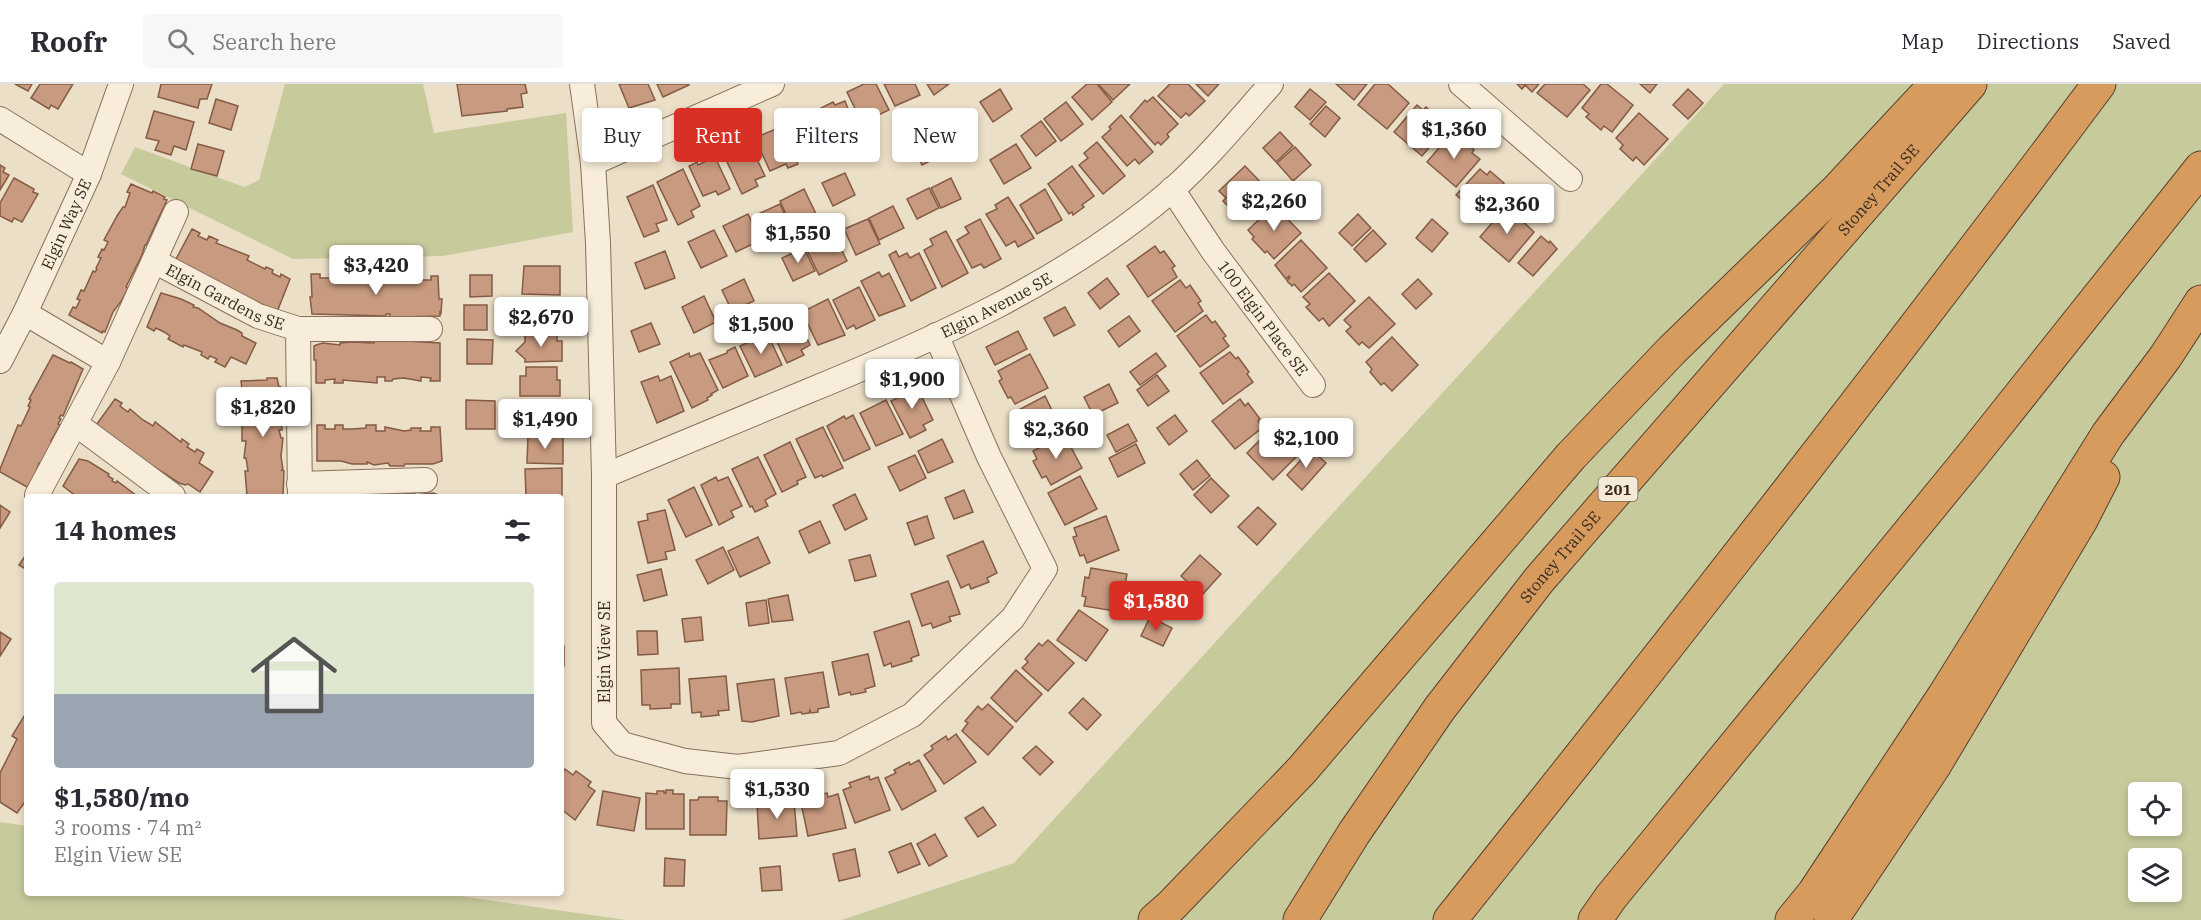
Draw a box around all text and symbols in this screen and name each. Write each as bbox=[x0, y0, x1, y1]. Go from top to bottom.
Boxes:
search box bbox=[143, 14, 563, 68]
text: Roofr bbox=[30, 23, 107, 60]
icon: search bbox=[164, 25, 197, 58]
text: Search here bbox=[212, 27, 336, 56]
text: Map bbox=[1901, 27, 1944, 55]
text: Directions bbox=[1977, 27, 2079, 55]
text: Saved bbox=[2112, 27, 2171, 55]
chip: Buy bbox=[582, 108, 662, 162]
chip: Rent bbox=[674, 108, 762, 162]
chip: Filters bbox=[774, 108, 880, 162]
chip: New bbox=[892, 108, 978, 162]
pin: $1,360 bbox=[1405, 109, 1503, 160]
text: $1,360 bbox=[1421, 115, 1487, 142]
street label: Stoney Trail SE bbox=[1833, 140, 1923, 239]
street label: Elgin Way SE bbox=[36, 175, 95, 273]
pin: $2,260 bbox=[1225, 181, 1323, 232]
pin: $2,360 bbox=[1458, 184, 1556, 235]
text: $2,260 bbox=[1241, 187, 1307, 214]
text: $2,360 bbox=[1474, 190, 1540, 217]
pin: $1,550 bbox=[749, 213, 847, 264]
text: $1,550 bbox=[765, 219, 831, 246]
pin: $3,420 bbox=[327, 245, 425, 296]
text: $3,420 bbox=[343, 251, 409, 278]
street label: 100 Elgin Place SE bbox=[1213, 256, 1313, 380]
street label: Elgin Gardens SE bbox=[163, 259, 287, 334]
street label: Elgin Avenue SE bbox=[937, 268, 1055, 342]
pin: $2,670 bbox=[492, 297, 590, 348]
text: $2,670 bbox=[508, 303, 574, 330]
pin: $1,500 bbox=[712, 304, 810, 355]
text: $1,500 bbox=[728, 310, 794, 337]
pin: $1,900 bbox=[863, 359, 961, 410]
text: $1,900 bbox=[879, 365, 945, 392]
pin: $1,820 bbox=[214, 387, 312, 438]
text: $1,820 bbox=[230, 393, 296, 420]
pin: $1,490 bbox=[496, 399, 594, 450]
text: $1,490 bbox=[512, 405, 578, 432]
pin: $2,360 bbox=[1007, 409, 1105, 460]
text: $2,360 bbox=[1023, 415, 1089, 442]
pin: $2,100 bbox=[1257, 418, 1355, 469]
text: $2,100 bbox=[1273, 424, 1339, 451]
road number: 201 bbox=[1598, 477, 1638, 501]
street label: Stoney Trail SE bbox=[1515, 507, 1604, 607]
text: 14 homes bbox=[54, 513, 176, 547]
icon: filters bbox=[501, 514, 534, 547]
pin: $1,580 bbox=[1107, 581, 1205, 632]
text: $1,580 bbox=[1123, 587, 1189, 614]
street label: Elgin View SE bbox=[594, 601, 614, 703]
icon: home bbox=[240, 621, 348, 729]
pin: $1,530 bbox=[728, 769, 826, 820]
text: $1,530 bbox=[744, 775, 810, 802]
text: $1,580/mo bbox=[54, 780, 189, 814]
map controls bbox=[2128, 782, 2182, 902]
button: locate bbox=[2128, 782, 2182, 836]
text: 3 rooms · 74 m² bbox=[54, 814, 201, 841]
text: Elgin View SE bbox=[54, 841, 182, 868]
button: layers bbox=[2128, 848, 2182, 902]

